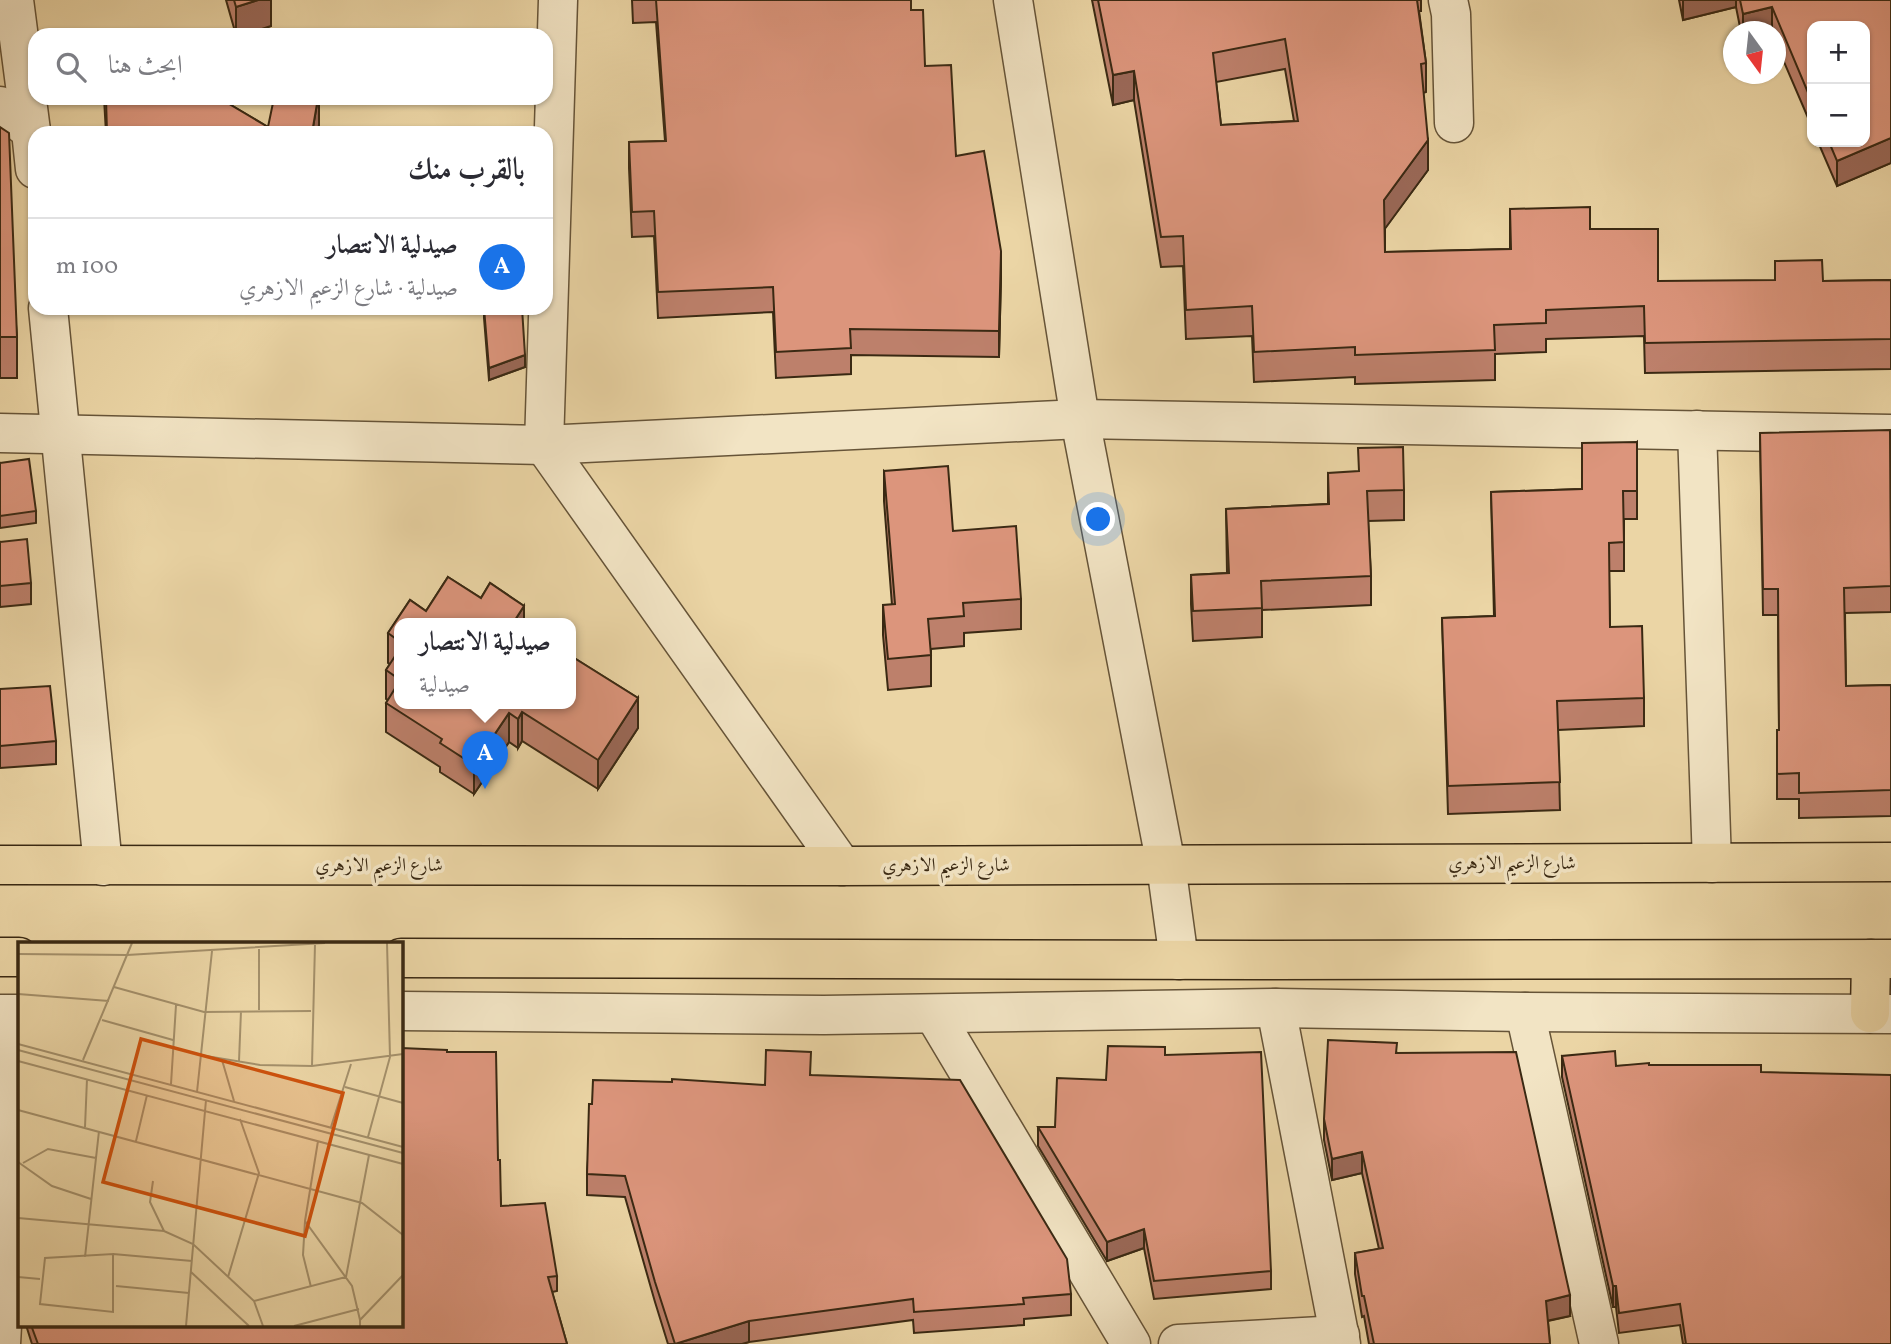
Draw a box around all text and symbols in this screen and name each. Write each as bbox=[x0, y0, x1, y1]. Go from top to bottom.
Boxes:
north arrow bbox=[1723, 21, 1786, 84]
map controls bbox=[1807, 21, 1870, 147]
button: + bbox=[1807, 21, 1870, 84]
search box bbox=[28, 28, 553, 105]
icon: search bbox=[52, 48, 90, 86]
text: ابحث هنا bbox=[108, 48, 183, 84]
button: − bbox=[1807, 84, 1870, 147]
text: بالقرب منك bbox=[408, 150, 525, 192]
text: صيدلية الانتصار bbox=[326, 228, 458, 264]
text: 100 m bbox=[56, 251, 118, 283]
text: A bbox=[494, 251, 510, 283]
text: صيدلية · شارع الزعيم الازهري bbox=[239, 273, 458, 305]
your location bbox=[1081, 502, 1115, 536]
popup bbox=[394, 618, 576, 709]
text: صيدلية الانتصار bbox=[419, 625, 551, 661]
text: صيدلية bbox=[419, 670, 470, 702]
pin: A bbox=[462, 731, 508, 789]
street label: شارع الزعيم الازهري bbox=[1448, 851, 1576, 882]
street label: شارع الزعيم الازهري bbox=[315, 853, 443, 884]
street label: شارع الزعيم الازهري bbox=[882, 853, 1010, 884]
inset map bbox=[18, 942, 402, 1326]

